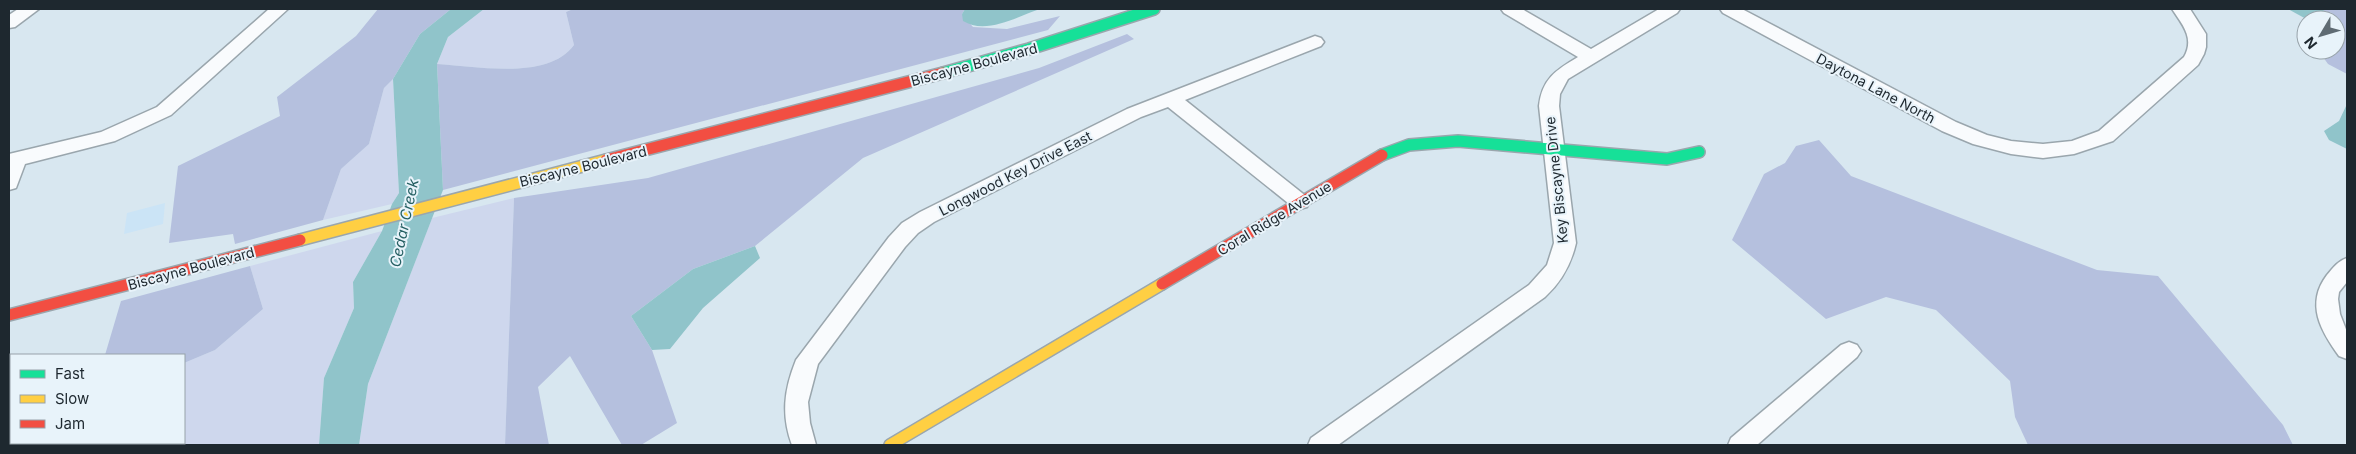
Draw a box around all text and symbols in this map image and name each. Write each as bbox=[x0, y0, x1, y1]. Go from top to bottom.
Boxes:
north arrow bbox=[2296, 10, 2346, 60]
text: N bbox=[2300, 34, 2320, 53]
street label: Biscayne Boulevard bbox=[909, 39, 1039, 89]
street label: Daytona Lane North bbox=[1814, 49, 1938, 127]
street label: Key Biscayne Drive bbox=[1541, 116, 1571, 244]
street label: Longwood Key Drive East bbox=[936, 127, 1095, 219]
street label: Biscayne Boulevard bbox=[518, 142, 648, 190]
water label: Cedar Creek bbox=[385, 176, 423, 269]
street label: Coral Ridge Avenue bbox=[1214, 177, 1334, 259]
street label: Biscayne Boulevard bbox=[126, 243, 256, 293]
legend bbox=[10, 354, 185, 444]
text: Fast bbox=[55, 364, 85, 383]
text: Slow bbox=[55, 389, 89, 408]
text: Jam bbox=[55, 414, 85, 433]

